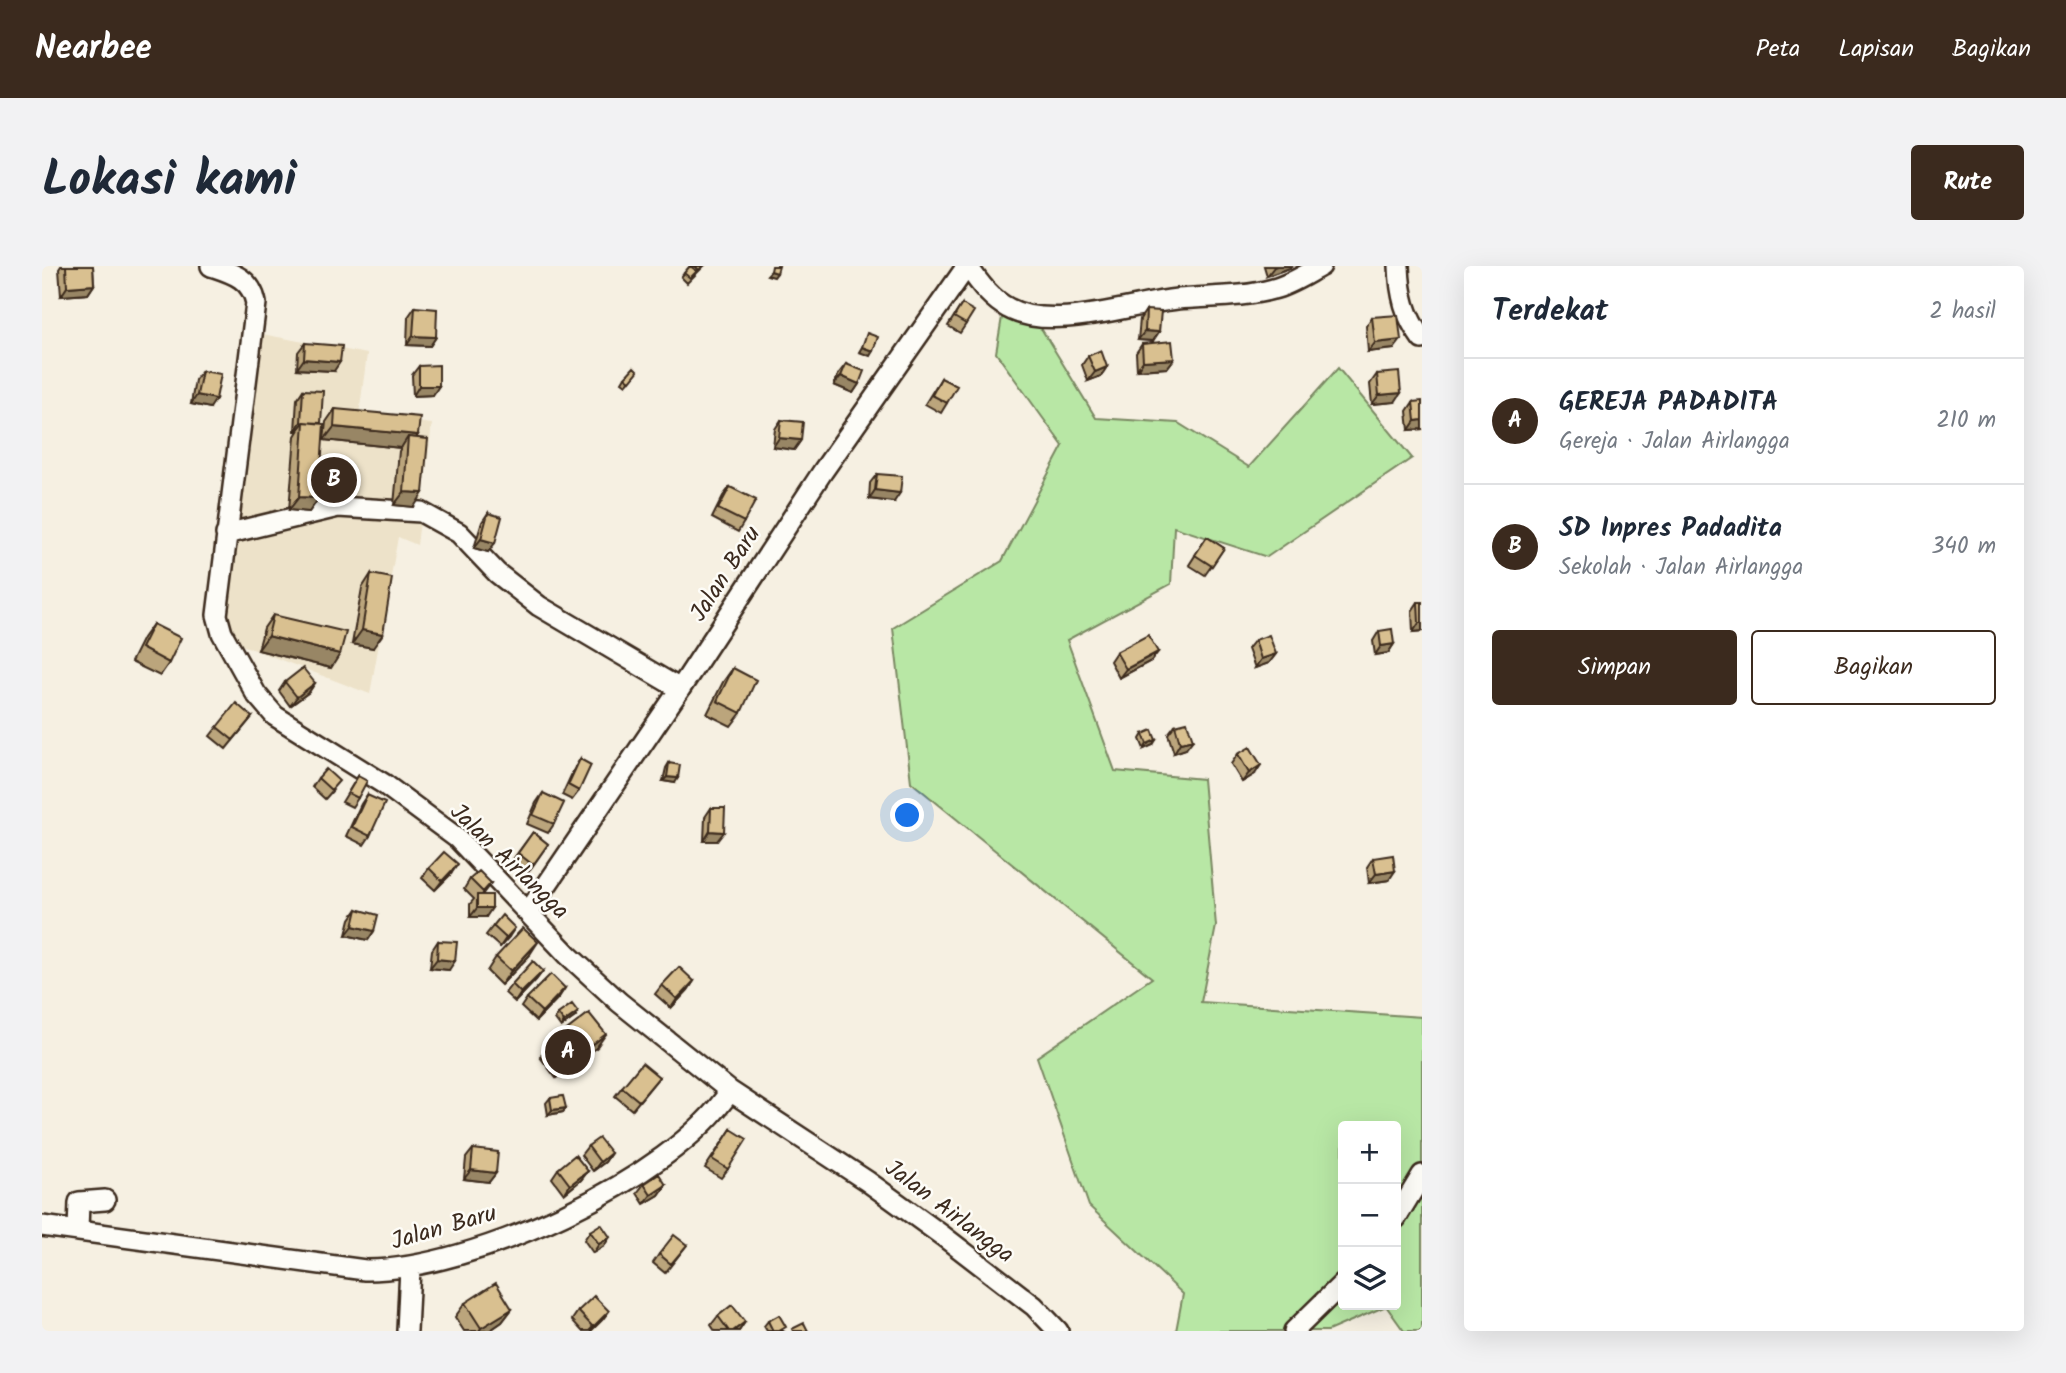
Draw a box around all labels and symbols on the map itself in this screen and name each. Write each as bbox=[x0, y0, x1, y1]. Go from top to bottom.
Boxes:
pin: B bbox=[311, 454, 357, 506]
street label: Jalan Baru bbox=[680, 518, 772, 630]
street label: Jalan Airlangga bbox=[440, 794, 578, 930]
your location bbox=[890, 798, 924, 832]
pin: A bbox=[545, 1026, 591, 1078]
street label: Jalan Airlangga bbox=[876, 1150, 1022, 1274]
street label: Jalan Baru bbox=[387, 1194, 502, 1262]

